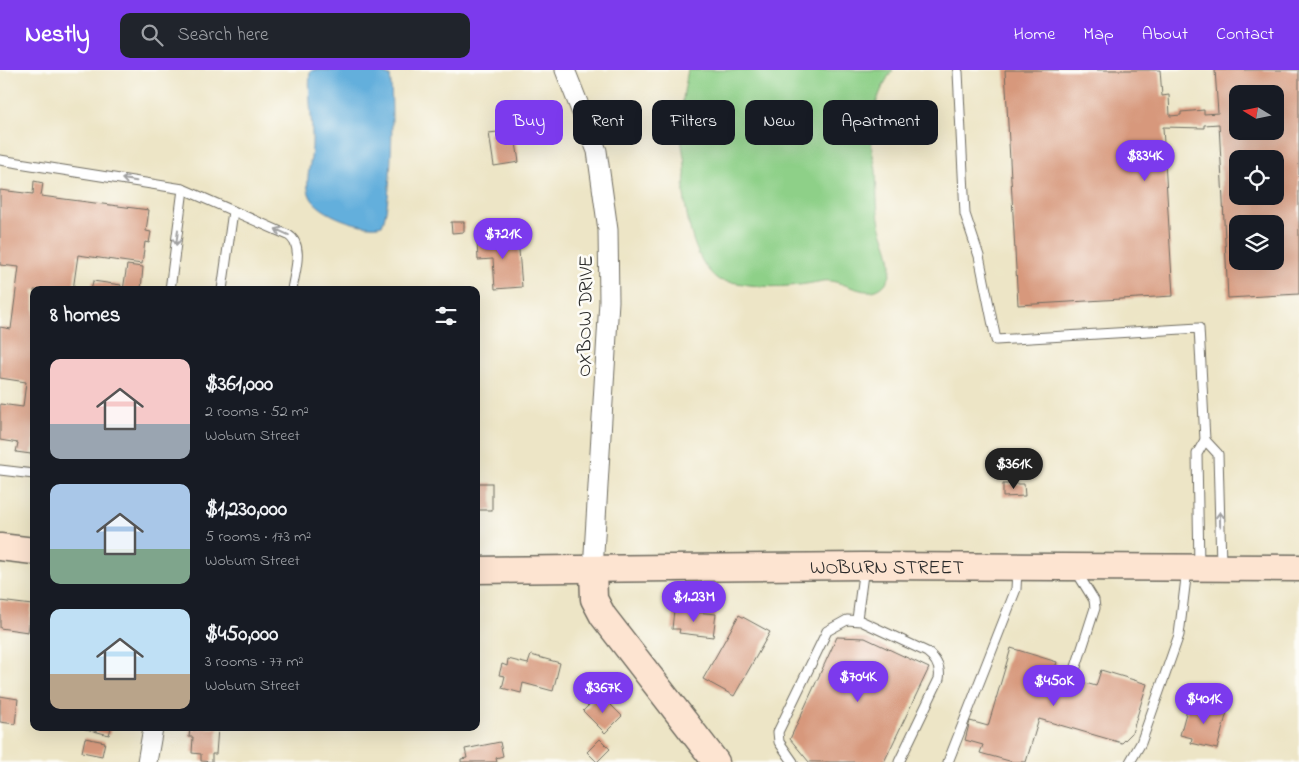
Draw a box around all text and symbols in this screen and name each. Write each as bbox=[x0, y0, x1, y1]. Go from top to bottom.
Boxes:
search box bbox=[120, 13, 470, 58]
text: Nestly bbox=[25, 18, 90, 53]
icon: search bbox=[138, 21, 166, 49]
text: Search here bbox=[178, 22, 269, 49]
text: Home bbox=[1014, 22, 1055, 48]
text: Map bbox=[1083, 22, 1114, 48]
text: About bbox=[1142, 22, 1188, 48]
text: Contact bbox=[1216, 22, 1274, 48]
north arrow bbox=[1229, 85, 1284, 140]
map controls bbox=[1229, 85, 1284, 270]
chip: Buy bbox=[495, 100, 563, 145]
chip: Rent bbox=[573, 100, 642, 145]
chip: Filters bbox=[652, 100, 735, 145]
chip: New bbox=[745, 100, 813, 145]
chip: Apartment bbox=[823, 100, 938, 145]
pin: $834K bbox=[1110, 140, 1180, 182]
text: $834K bbox=[1127, 144, 1163, 168]
button: locate bbox=[1229, 150, 1284, 205]
one-way arrow bbox=[122, 175, 138, 185]
button: layers bbox=[1229, 215, 1284, 270]
pin: $721K bbox=[468, 218, 538, 260]
text: $721K bbox=[484, 222, 522, 246]
one-way arrow bbox=[275, 227, 290, 237]
one-way arrow bbox=[172, 229, 182, 245]
street label: OXBOW DRIVE bbox=[571, 255, 602, 377]
text: 8 homes bbox=[50, 301, 120, 331]
icon: filters bbox=[432, 302, 460, 330]
text: $361,000 bbox=[205, 370, 273, 400]
icon: home bbox=[90, 379, 150, 439]
text: 2 rooms · 52 m² bbox=[205, 400, 309, 424]
text: Woburn Street bbox=[205, 424, 300, 448]
pin: $361K bbox=[979, 448, 1049, 490]
text: $361K bbox=[996, 452, 1032, 476]
text: $1,230,000 bbox=[205, 495, 287, 525]
icon: home bbox=[90, 504, 150, 564]
one-way arrow bbox=[1215, 511, 1225, 528]
text: 5 rooms · 173 m² bbox=[205, 525, 311, 549]
text: Woburn Street bbox=[205, 549, 300, 573]
street label: WOBURN STREET bbox=[810, 554, 964, 584]
pin: $1.23M bbox=[653, 580, 735, 623]
text: $1.23M bbox=[673, 585, 715, 609]
text: $450,000 bbox=[205, 620, 278, 650]
icon: home bbox=[90, 629, 150, 689]
text: 3 rooms · 77 m² bbox=[205, 650, 304, 674]
pin: $704K bbox=[823, 660, 893, 703]
pin: $450K bbox=[1019, 664, 1089, 707]
text: $704K bbox=[839, 665, 877, 689]
text: $450K bbox=[1034, 669, 1074, 693]
pin: $367K bbox=[568, 672, 638, 714]
text: Woburn Street bbox=[205, 674, 300, 698]
text: $367K bbox=[584, 676, 622, 700]
pin: $401K bbox=[1169, 682, 1239, 725]
text: $401K bbox=[1186, 687, 1222, 711]

